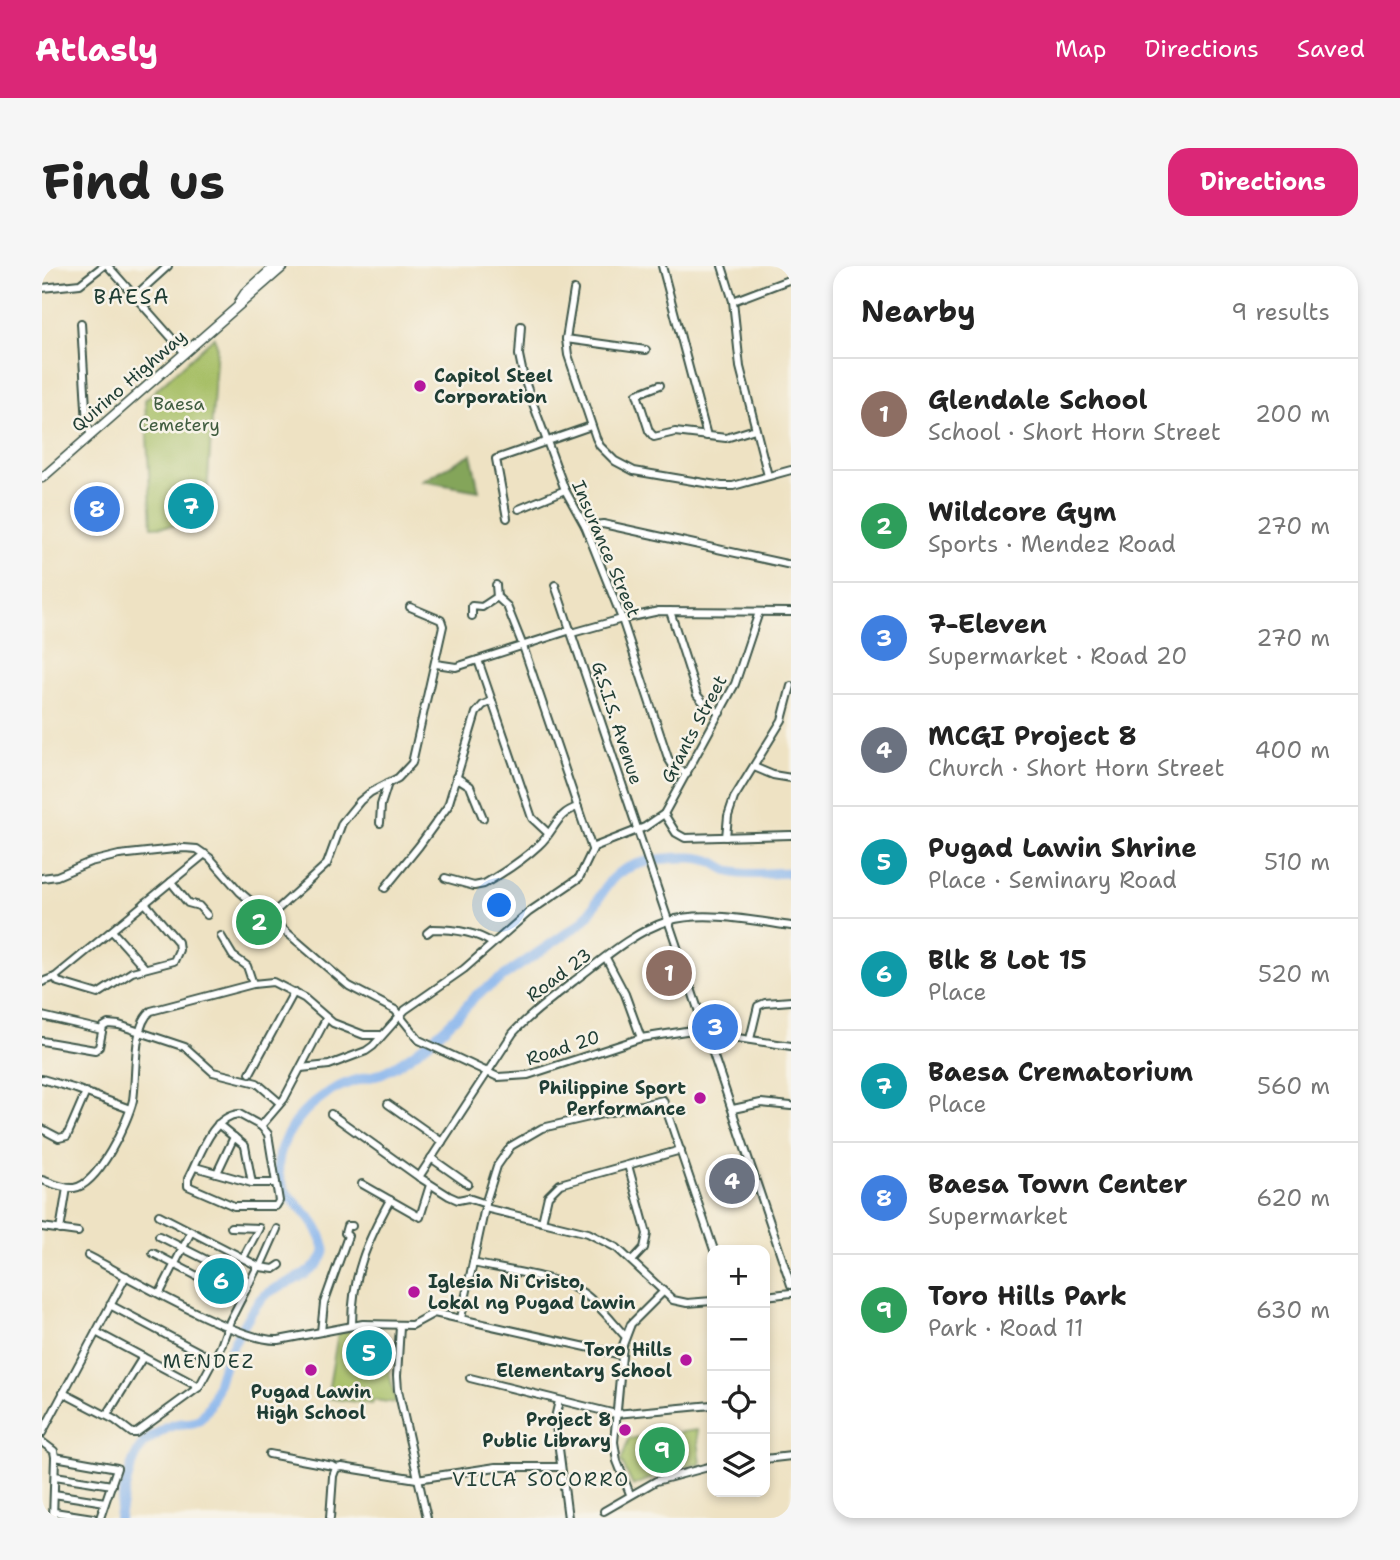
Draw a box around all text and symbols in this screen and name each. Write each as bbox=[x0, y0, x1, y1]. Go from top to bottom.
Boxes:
text: Atlasly bbox=[35, 27, 158, 72]
text: Map bbox=[1055, 33, 1106, 65]
text: Directions bbox=[1144, 33, 1259, 65]
text: Saved bbox=[1297, 33, 1365, 65]
button: Directions bbox=[1168, 148, 1358, 216]
text: Find us bbox=[42, 149, 225, 215]
district label: BAESA bbox=[94, 283, 170, 311]
text: Nearby bbox=[861, 291, 976, 332]
text: 9 results bbox=[1231, 297, 1330, 327]
street label: Quirino Highway bbox=[66, 324, 192, 438]
place label: Capitol Steel Corporation bbox=[434, 364, 553, 409]
marker: Capitol Steel Corporation bbox=[412, 378, 428, 394]
text: Glendale School bbox=[928, 382, 1148, 417]
park label: Baesa Cemetery bbox=[138, 392, 220, 437]
text: 1 bbox=[879, 399, 889, 429]
text: 200 m bbox=[1255, 399, 1330, 429]
text: School · Short Horn Street bbox=[928, 417, 1221, 447]
street label: Insurance Street bbox=[566, 477, 646, 621]
pin: 7 bbox=[168, 480, 214, 532]
pin: 8 bbox=[74, 483, 120, 535]
text: Wildcore Gym bbox=[928, 494, 1116, 529]
text: 2 bbox=[876, 511, 892, 541]
text: 270 m bbox=[1256, 511, 1330, 541]
text: Sports · Mendez Road bbox=[928, 529, 1176, 559]
text: 7-Eleven bbox=[928, 606, 1047, 641]
text: 3 bbox=[876, 623, 892, 653]
text: 270 m bbox=[1256, 623, 1330, 653]
text: Supermarket · Road 20 bbox=[928, 641, 1187, 671]
street label: G.S.I.S. Avenue bbox=[586, 658, 648, 788]
street label: Grants Street bbox=[656, 671, 733, 787]
text: MCGI Project 8 bbox=[928, 718, 1137, 753]
text: 4 bbox=[876, 735, 892, 765]
text: 400 m bbox=[1254, 735, 1330, 765]
text: Church · Short Horn Street bbox=[928, 753, 1225, 783]
text: Pugad Lawin Shrine bbox=[928, 830, 1197, 865]
text: 5 bbox=[877, 847, 891, 877]
text: 510 m bbox=[1264, 847, 1330, 877]
text: Place · Seminary Road bbox=[928, 865, 1177, 895]
your location bbox=[482, 888, 516, 922]
pin: 2 bbox=[236, 896, 282, 948]
text: Blk 8 Lot 15 bbox=[928, 942, 1087, 977]
street label: Road 23 bbox=[522, 943, 596, 1007]
pin: 1 bbox=[646, 947, 692, 999]
text: 6 bbox=[876, 959, 892, 989]
text: 520 m bbox=[1258, 959, 1330, 989]
text: Place bbox=[928, 977, 987, 1007]
pin: 3 bbox=[692, 1001, 738, 1053]
street label: Road 20 bbox=[523, 1025, 603, 1071]
text: Baesa Crematorium bbox=[928, 1054, 1193, 1089]
text: 7 bbox=[876, 1071, 892, 1101]
text: 560 m bbox=[1257, 1071, 1330, 1101]
place label: Philippine Sport Performance bbox=[539, 1076, 686, 1121]
text: Place bbox=[928, 1089, 987, 1119]
marker: Philippine Sport Performance bbox=[692, 1090, 708, 1106]
pin: 4 bbox=[709, 1155, 755, 1207]
text: Baesa Town Center bbox=[928, 1166, 1187, 1201]
text: 8 bbox=[876, 1183, 892, 1213]
text: 620 m bbox=[1256, 1183, 1330, 1213]
text: Supermarket bbox=[928, 1201, 1068, 1231]
map controls bbox=[707, 1245, 770, 1497]
button: + bbox=[707, 1245, 770, 1308]
pin: 6 bbox=[198, 1255, 244, 1307]
place label: Iglesia Ni Cristo, Lokal ng Pugad Lawin bbox=[428, 1270, 636, 1315]
text: Toro Hills Park bbox=[928, 1278, 1127, 1313]
marker: Iglesia Ni Cristo, Lokal ng Pugad Lawin bbox=[406, 1284, 422, 1300]
text: 9 bbox=[876, 1295, 892, 1325]
text: 630 m bbox=[1256, 1295, 1330, 1325]
button: − bbox=[707, 1308, 770, 1371]
text: Park · Road 11 bbox=[928, 1313, 1084, 1343]
pin: 5 bbox=[346, 1327, 392, 1379]
place label: Toro Hills Elementary School bbox=[496, 1338, 672, 1383]
district label: MENDEZ bbox=[163, 1349, 255, 1374]
marker: Toro Hills Elementary School bbox=[678, 1352, 694, 1368]
marker: Pugad Lawin High School bbox=[303, 1362, 319, 1378]
button: locate bbox=[707, 1371, 770, 1434]
place label: Pugad Lawin High School bbox=[251, 1380, 371, 1425]
place label: Project 8 Public Library bbox=[482, 1408, 611, 1453]
marker: Project 8 Public Library bbox=[617, 1422, 633, 1438]
pin: 9 bbox=[639, 1424, 685, 1476]
button: layers bbox=[707, 1434, 770, 1497]
district label: VILLA SOCORRO bbox=[452, 1467, 630, 1492]

